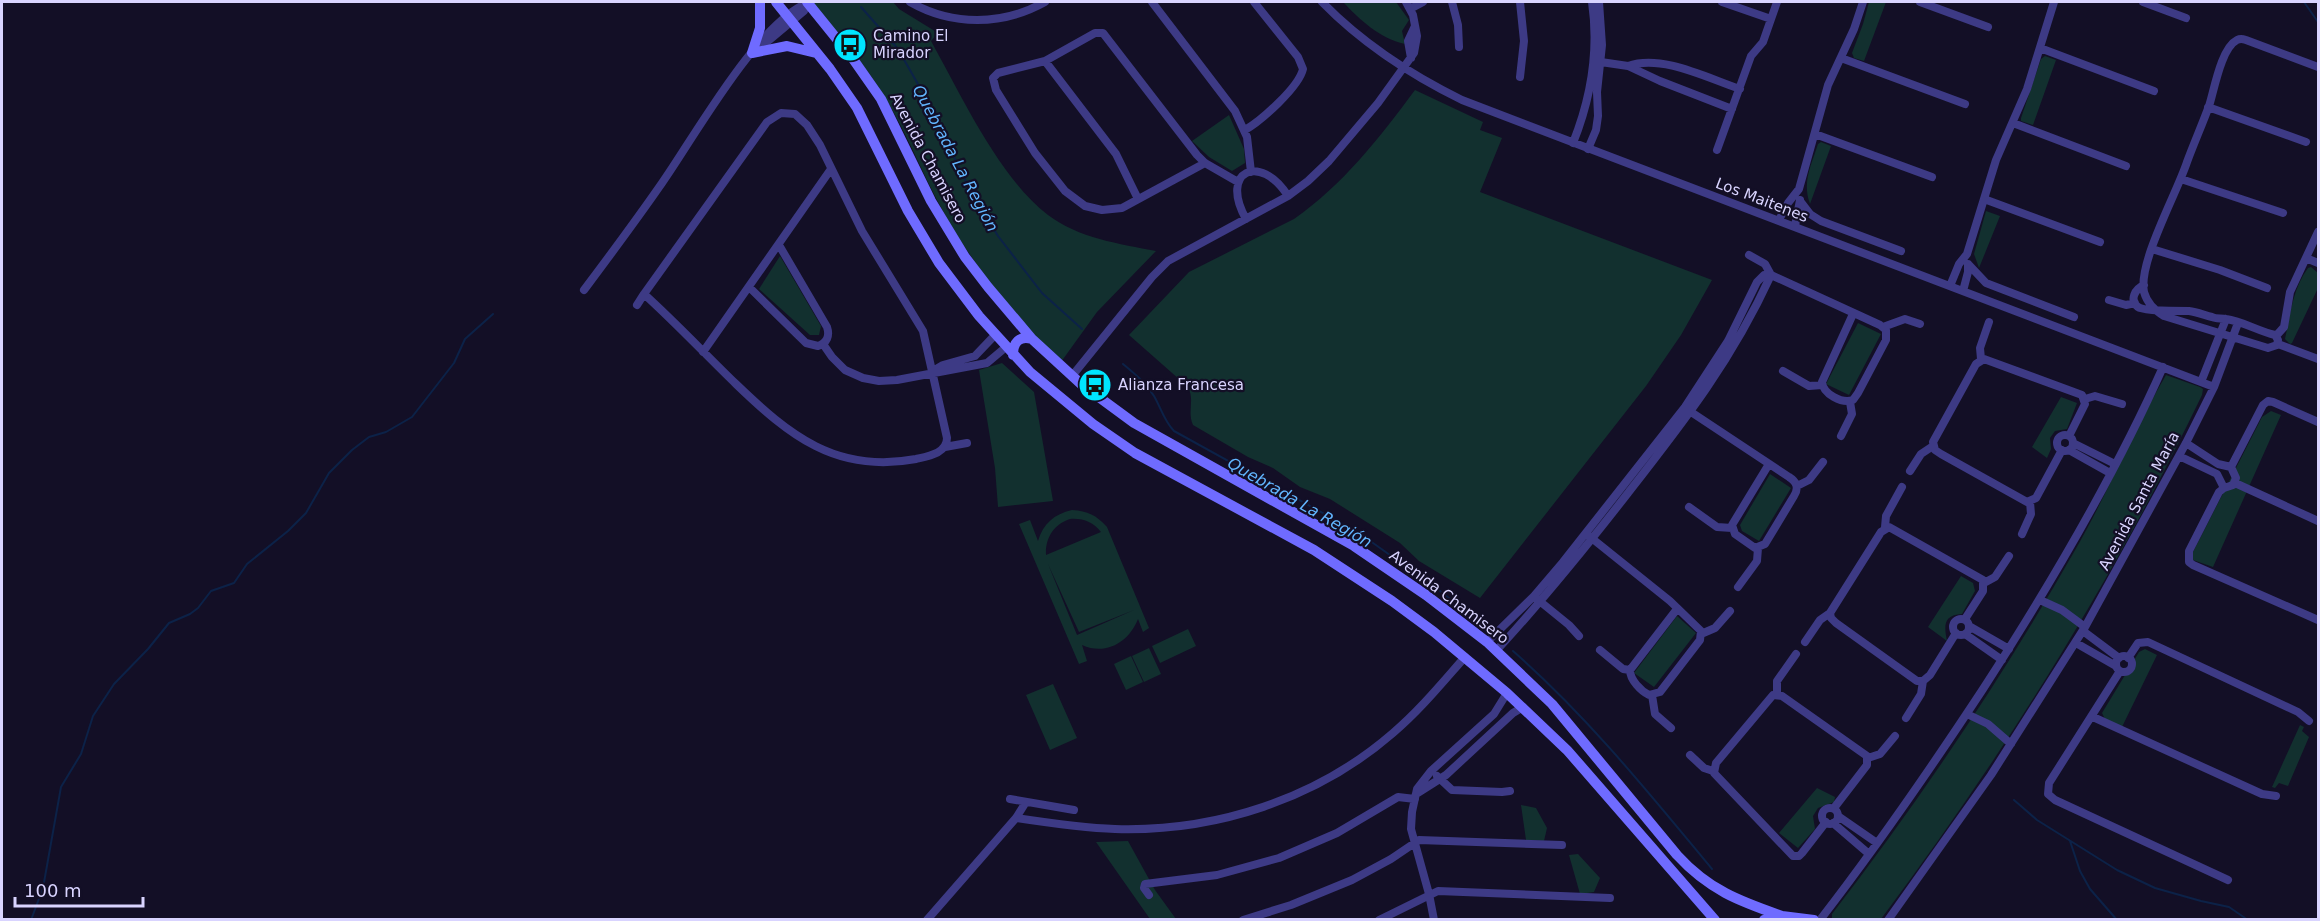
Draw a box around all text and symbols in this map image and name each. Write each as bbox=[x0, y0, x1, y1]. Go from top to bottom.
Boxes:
bus stop icon: Camino El Mirador bbox=[832, 27, 868, 63]
place label: Camino El Mirador bbox=[873, 27, 949, 62]
water label: Quebrada La Región bbox=[909, 82, 1002, 235]
street label: Avenida Chamisero bbox=[886, 90, 970, 226]
street label: Los Maitenes bbox=[1713, 174, 1811, 226]
bus stop icon: Alianza Francesa bbox=[1077, 367, 1113, 403]
place label: Alianza Francesa bbox=[1118, 376, 1244, 394]
street label: Avenida Santa María bbox=[2095, 429, 2183, 573]
water label: Quebrada La Región bbox=[1224, 453, 1375, 552]
street label: Avenida Chamisero bbox=[1386, 546, 1512, 648]
scale bar bbox=[15, 870, 142, 908]
text: 100 m bbox=[24, 880, 82, 901]

